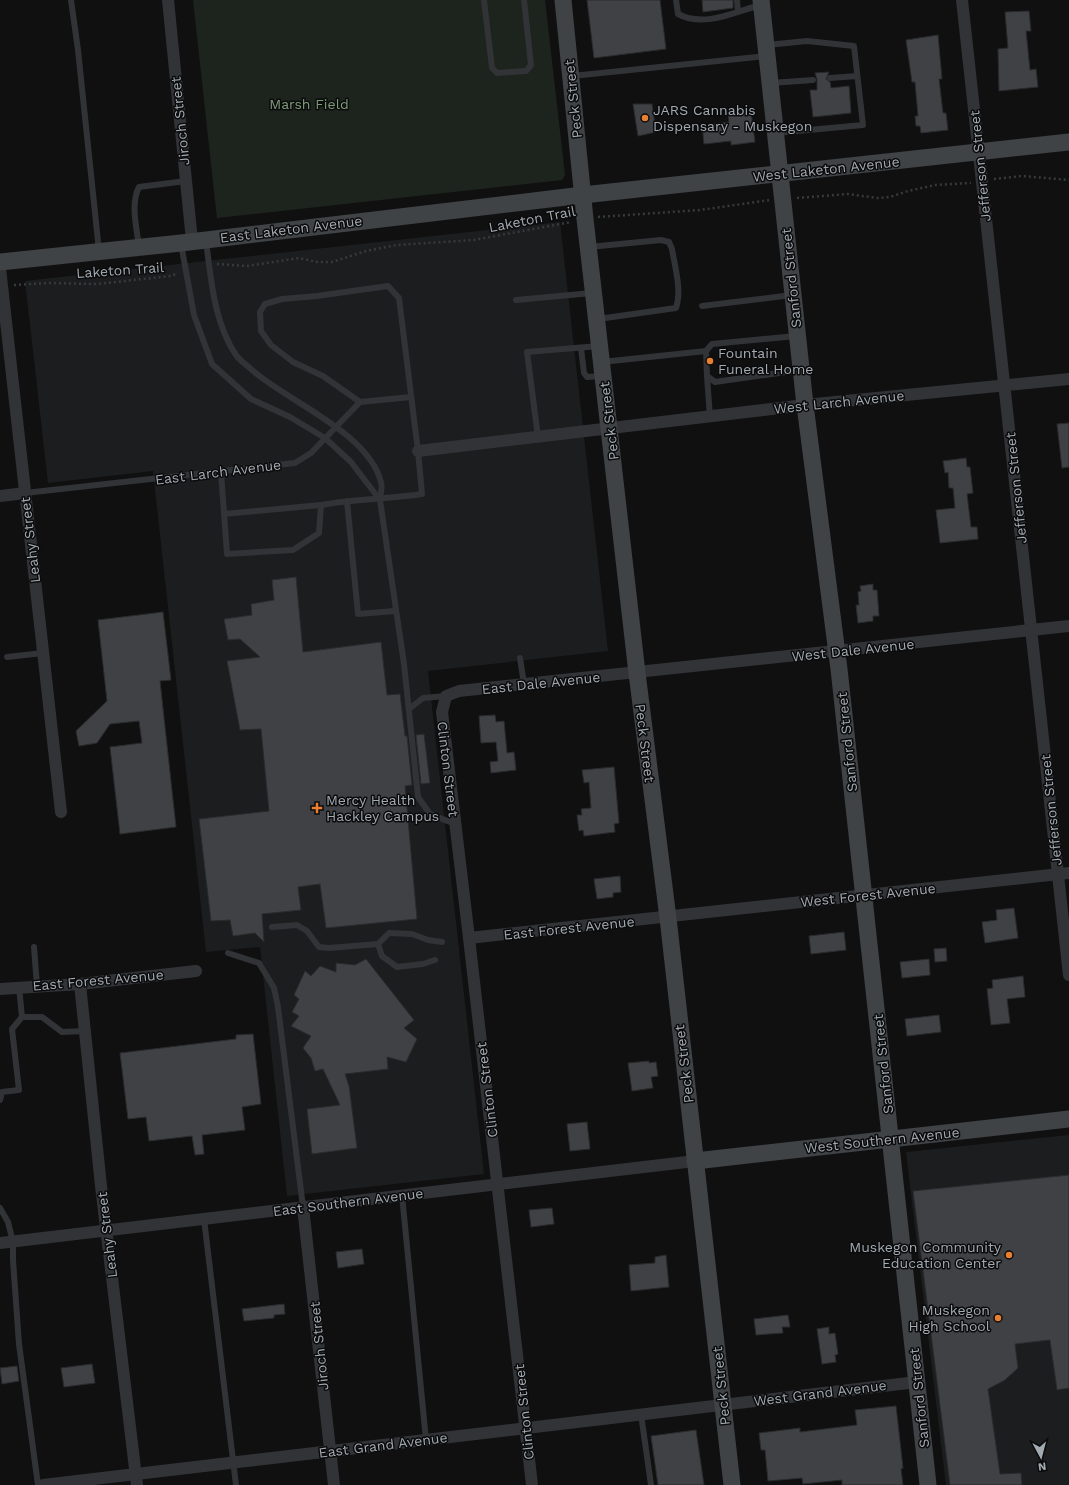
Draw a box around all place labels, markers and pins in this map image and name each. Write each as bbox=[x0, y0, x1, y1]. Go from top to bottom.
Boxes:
place label: JARS Cannabis Dispensary - Muskegon bbox=[653, 102, 812, 134]
marker: JARS Cannabis Dispensary - Muskegon bbox=[640, 113, 650, 123]
place label: Fountain Funeral Home bbox=[718, 345, 813, 377]
marker: Fountain Funeral Home bbox=[705, 356, 715, 366]
place label: Mercy Health Hackley Campus bbox=[326, 792, 439, 824]
marker: Mercy Health Hackley Campus bbox=[311, 802, 323, 814]
place label: Muskegon Community Education Center bbox=[849, 1239, 1002, 1271]
marker: Muskegon Community Education Center bbox=[1004, 1250, 1014, 1260]
place label: Muskegon High School bbox=[909, 1302, 991, 1334]
marker: Muskegon High School bbox=[993, 1313, 1003, 1323]

